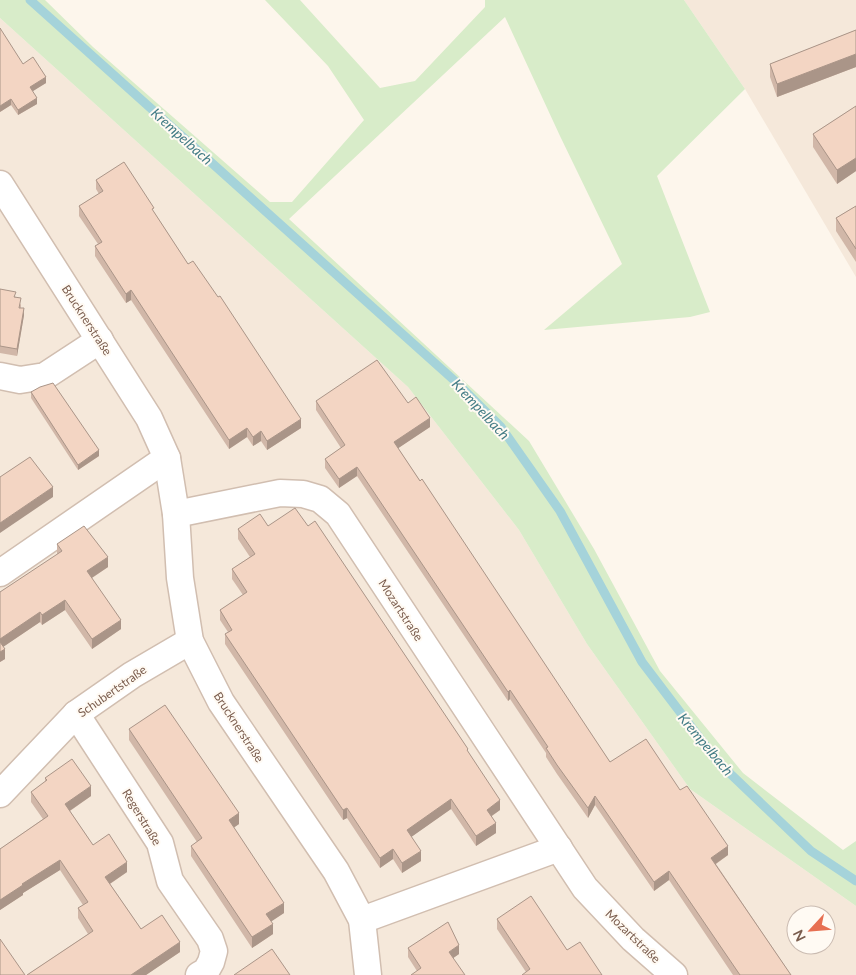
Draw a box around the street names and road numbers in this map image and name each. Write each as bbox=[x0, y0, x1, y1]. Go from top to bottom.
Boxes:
street label: Brucknerstraße bbox=[59, 282, 115, 358]
street label: Mozartstraße bbox=[375, 576, 427, 644]
street label: Schubertstraße bbox=[75, 662, 149, 720]
street label: Brucknerstraße bbox=[211, 689, 267, 765]
street label: Regerstraße bbox=[119, 786, 165, 848]
street label: Mozartstraße bbox=[602, 906, 664, 966]

